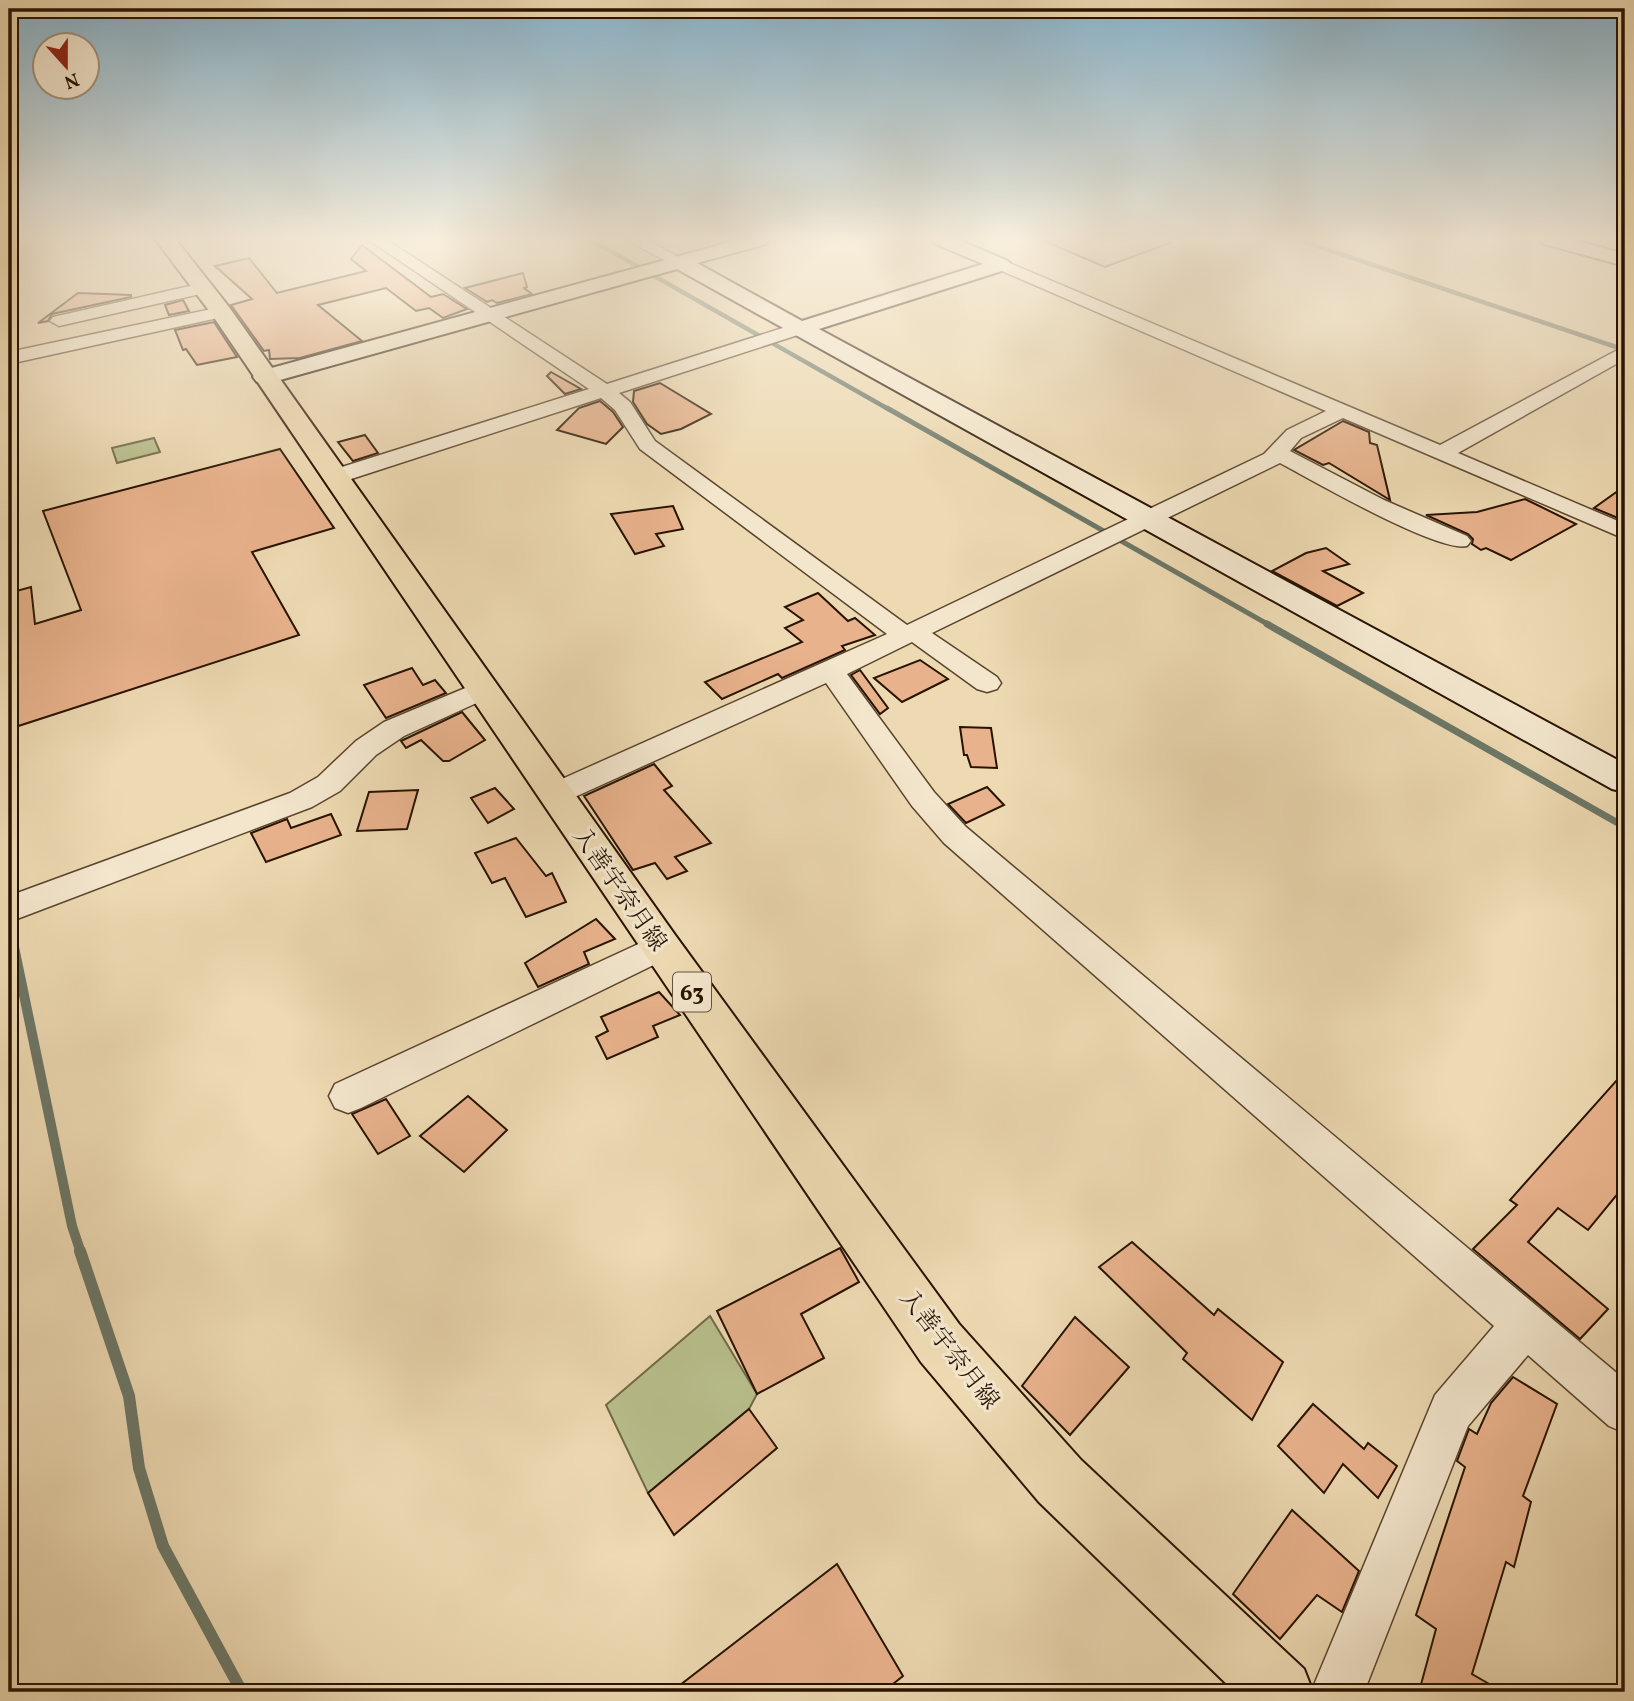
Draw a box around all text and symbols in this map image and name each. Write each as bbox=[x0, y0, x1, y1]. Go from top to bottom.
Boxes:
north arrow bbox=[32, 32, 102, 102]
text: N bbox=[60, 65, 82, 95]
street label: 入善宇奈月線 bbox=[563, 821, 674, 959]
road number: 63 bbox=[673, 973, 711, 1012]
street label: 入善宇奈月線 bbox=[891, 1283, 1006, 1417]

